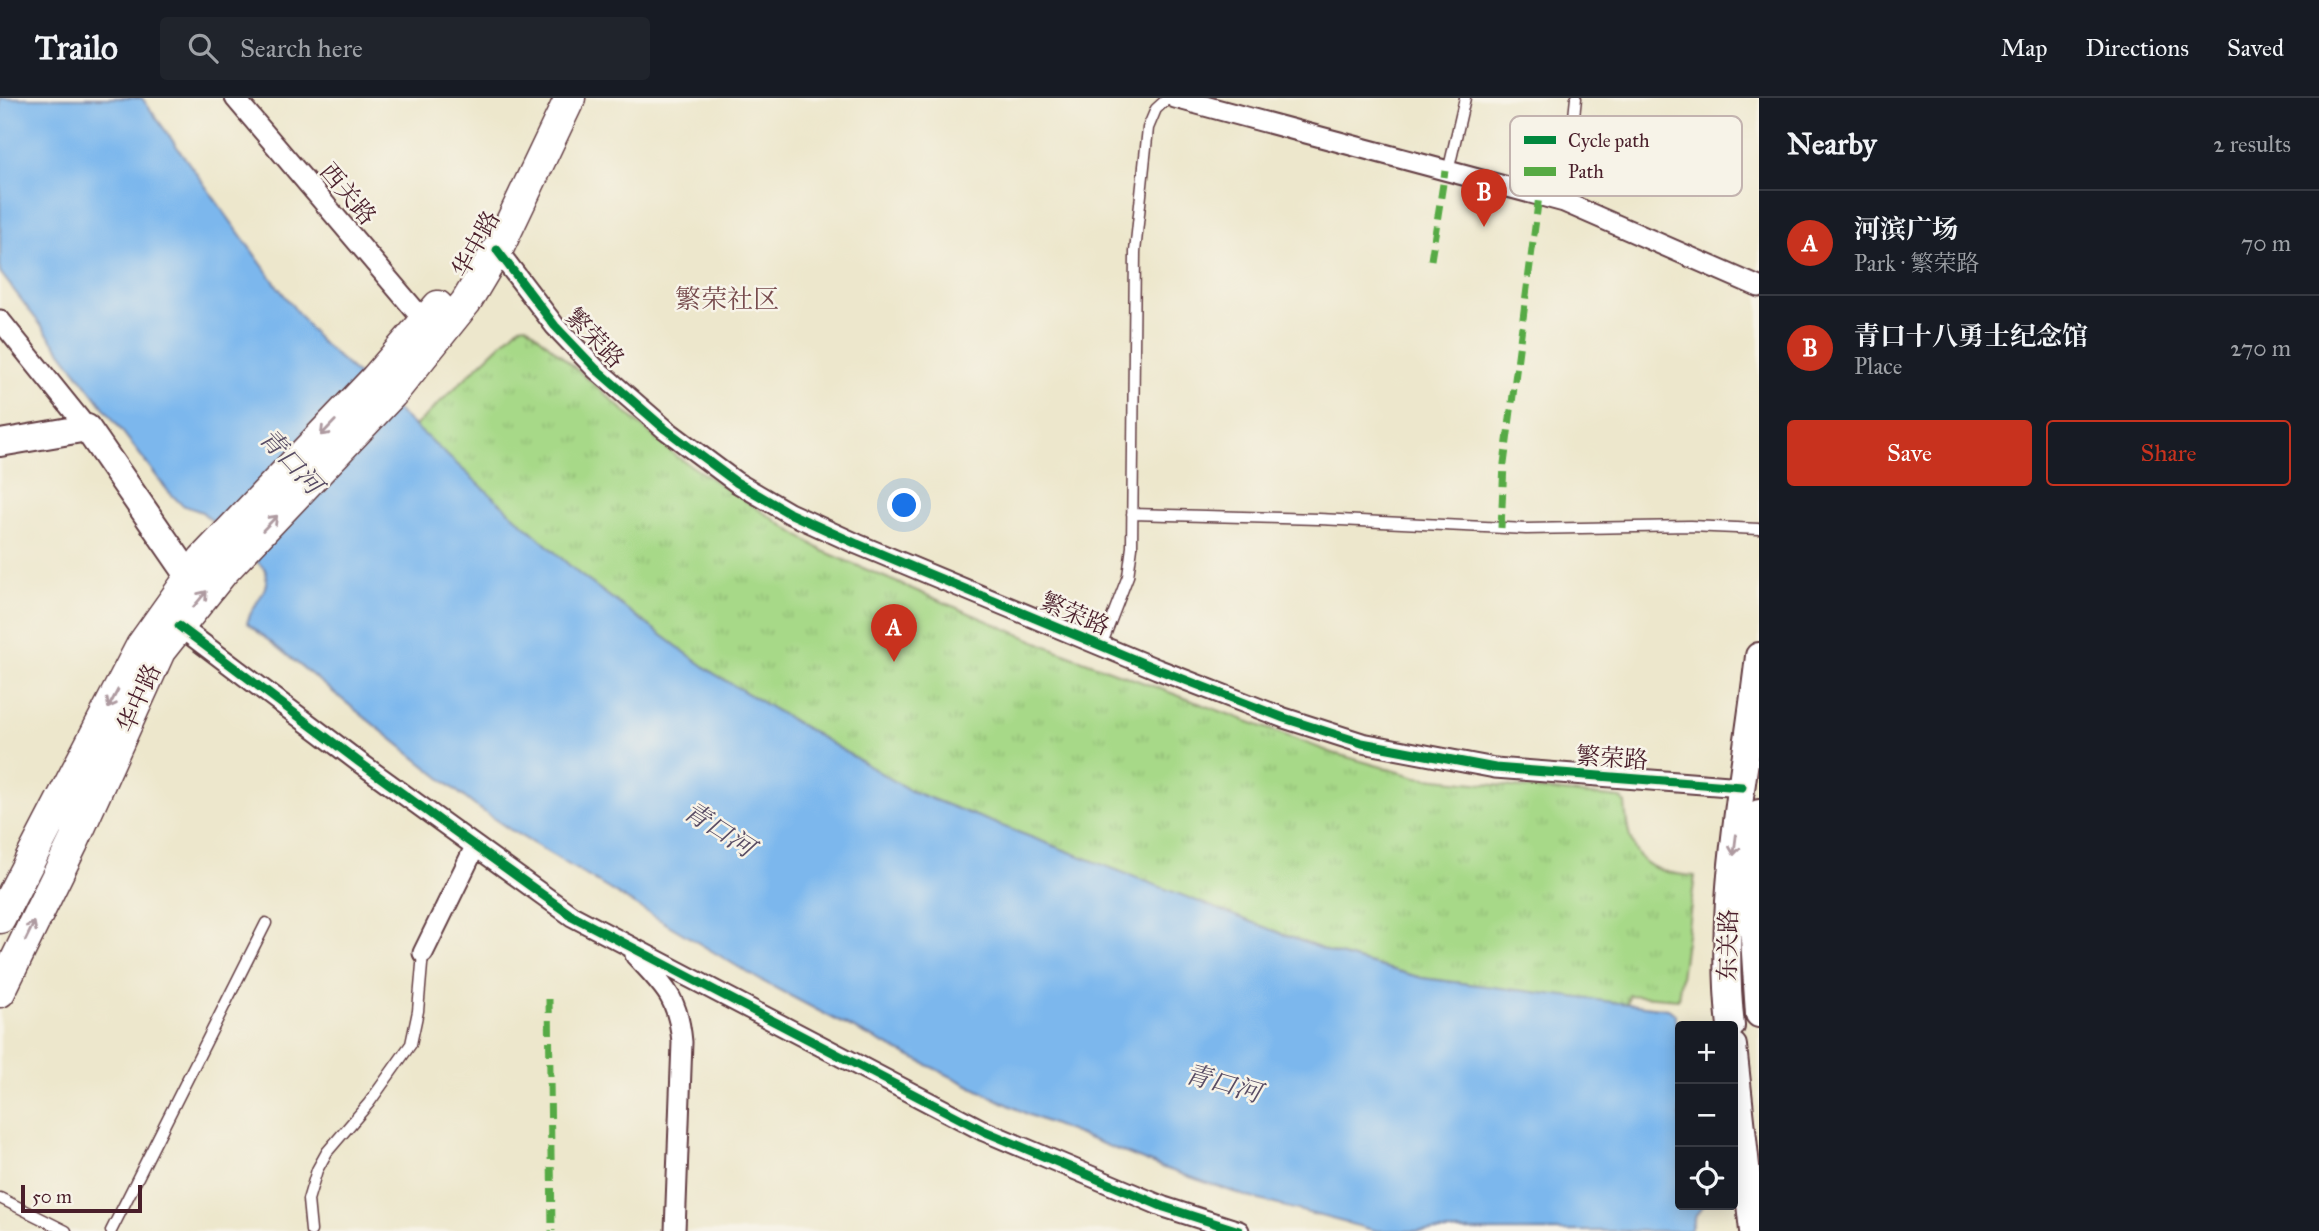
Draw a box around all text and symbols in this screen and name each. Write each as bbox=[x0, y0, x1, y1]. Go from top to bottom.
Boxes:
search box bbox=[160, 17, 650, 80]
text: Trailo bbox=[35, 28, 118, 68]
icon: search bbox=[184, 29, 222, 67]
text: Search here bbox=[240, 32, 363, 64]
text: Map bbox=[2001, 33, 2048, 63]
text: Directions bbox=[2086, 33, 2189, 63]
text: Saved bbox=[2227, 33, 2284, 63]
legend bbox=[1510, 116, 1742, 196]
text: Nearby bbox=[1787, 126, 1877, 162]
text: Cycle path bbox=[1568, 129, 1650, 152]
text: 2 results bbox=[2213, 130, 2291, 158]
street label: 西关路 bbox=[313, 157, 383, 231]
text: Path bbox=[1568, 160, 1604, 183]
pin: B bbox=[1461, 169, 1507, 227]
street label: 华中路 bbox=[445, 205, 507, 283]
text: 河滨广场 bbox=[1854, 213, 1958, 245]
text: A bbox=[1802, 229, 1818, 257]
text: 70 m bbox=[2241, 229, 2291, 257]
text: Park · 繁荣路 bbox=[1854, 249, 1980, 277]
district label: 繁荣社区 bbox=[675, 283, 779, 315]
street label: 繁荣路 bbox=[559, 302, 631, 374]
text: 青口十八勇士纪念馆 bbox=[1854, 320, 2088, 352]
text: B bbox=[1802, 334, 1818, 362]
text: 270 m bbox=[2230, 334, 2291, 362]
text: Place bbox=[1854, 352, 1902, 380]
one-way arrow bbox=[319, 419, 336, 436]
button: Save bbox=[1787, 420, 2032, 486]
button: Share bbox=[2046, 420, 2291, 486]
water label: 青口河 bbox=[253, 422, 332, 503]
your location bbox=[887, 488, 921, 522]
one-way arrow bbox=[262, 514, 279, 531]
street label: 繁荣路 bbox=[1036, 586, 1114, 642]
one-way arrow bbox=[193, 591, 208, 609]
pin: A bbox=[871, 604, 917, 662]
street label: 华中路 bbox=[111, 659, 167, 737]
one-way arrow bbox=[106, 688, 120, 708]
street label: 繁荣路 bbox=[1575, 741, 1649, 775]
water label: 青口河 bbox=[678, 794, 764, 866]
one-way arrow bbox=[1728, 834, 1741, 856]
street label: 东关路 bbox=[1712, 909, 1744, 981]
one-way arrow bbox=[24, 921, 37, 942]
map controls bbox=[1675, 1021, 1738, 1210]
button: + bbox=[1675, 1021, 1738, 1084]
water label: 青口河 bbox=[1181, 1057, 1269, 1110]
button: − bbox=[1675, 1084, 1738, 1147]
button: locate bbox=[1675, 1147, 1738, 1210]
scale bar bbox=[21, 1182, 142, 1214]
text: 50 m bbox=[32, 1185, 72, 1208]

